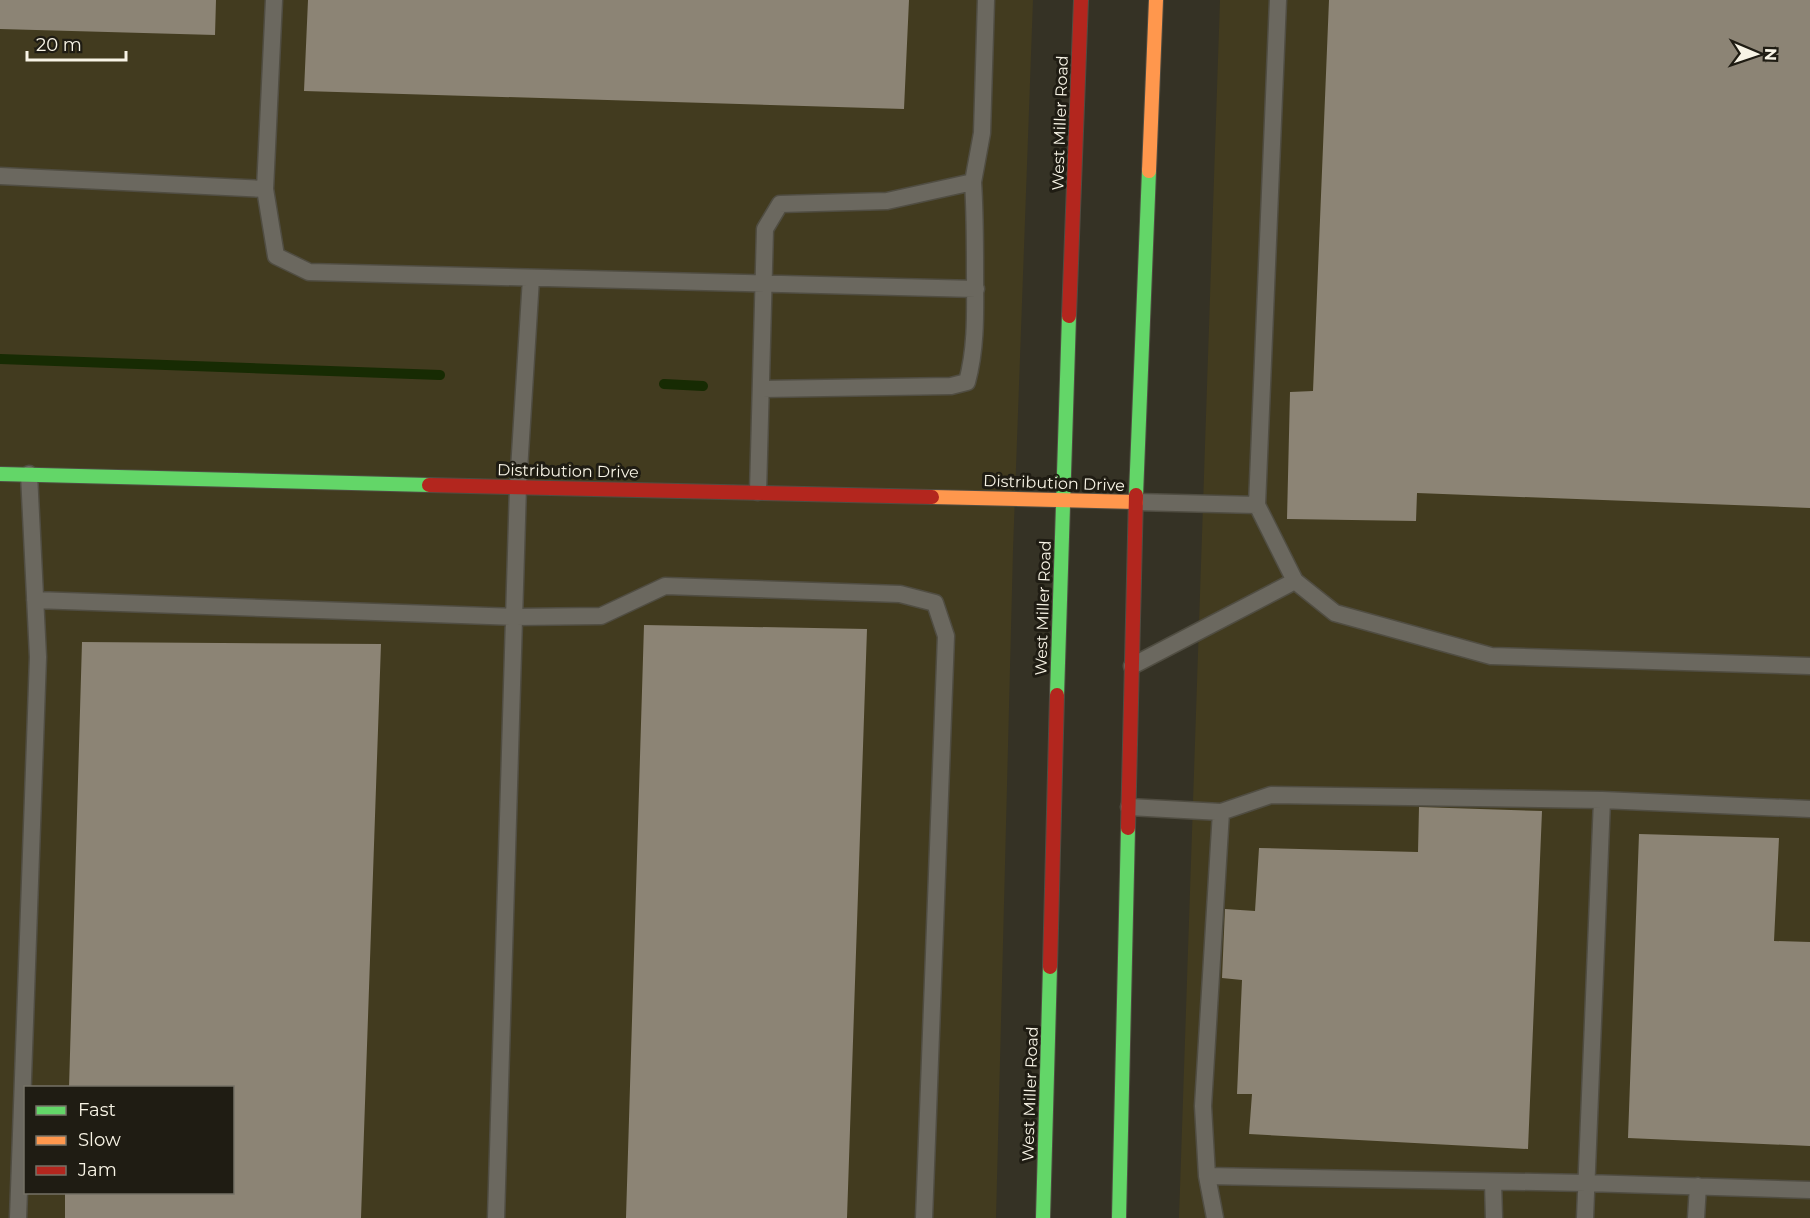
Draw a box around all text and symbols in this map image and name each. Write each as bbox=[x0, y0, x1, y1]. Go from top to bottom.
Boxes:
scale bar bbox=[27, 24, 126, 62]
north arrow bbox=[1726, 24, 1786, 84]
text: 20 m bbox=[36, 34, 82, 56]
text: N bbox=[1761, 48, 1780, 61]
street label: West Miller Road bbox=[1048, 55, 1072, 191]
street label: Distribution Drive bbox=[497, 460, 639, 482]
street label: Distribution Drive bbox=[983, 471, 1125, 495]
street label: West Miller Road bbox=[1031, 540, 1055, 676]
street label: West Miller Road bbox=[1018, 1026, 1042, 1162]
legend bbox=[24, 1086, 234, 1194]
text: Fast bbox=[78, 1099, 116, 1121]
text: Slow bbox=[78, 1129, 121, 1151]
text: Jam bbox=[77, 1159, 117, 1181]

